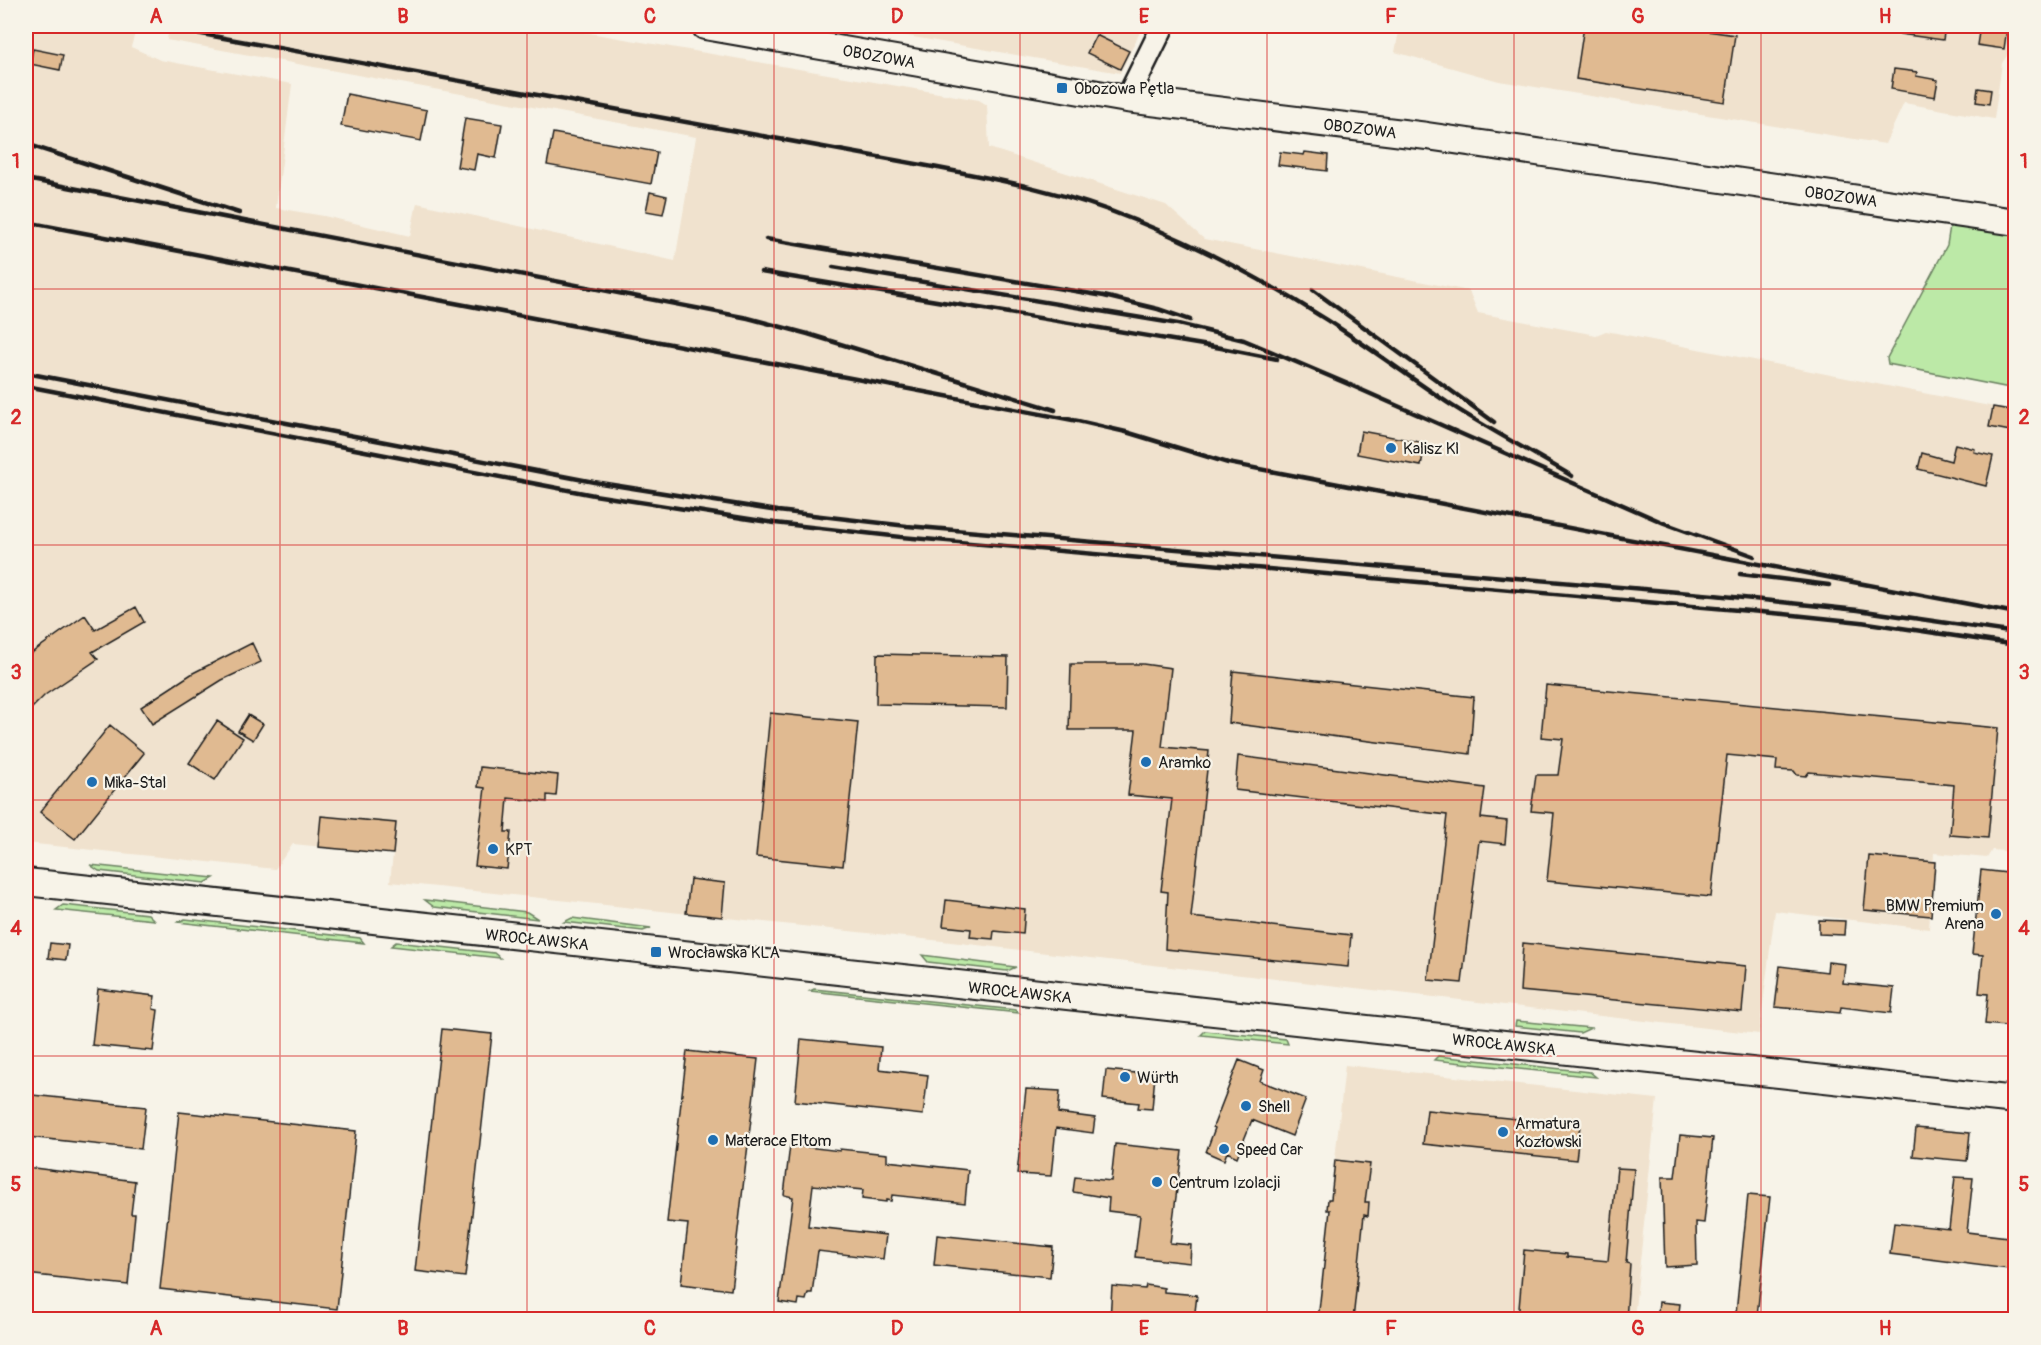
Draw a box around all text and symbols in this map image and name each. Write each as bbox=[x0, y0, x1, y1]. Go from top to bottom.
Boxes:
text: A bbox=[150, 4, 163, 29]
text: B bbox=[397, 4, 409, 29]
text: C bbox=[644, 4, 656, 29]
text: D bbox=[891, 4, 904, 29]
text: E bbox=[1139, 4, 1150, 29]
text: F bbox=[1385, 4, 1397, 29]
text: G bbox=[1631, 4, 1645, 29]
text: H bbox=[1879, 4, 1892, 29]
street label: OBOZOWA bbox=[841, 41, 917, 73]
place label: Obozowa Pętla bbox=[1074, 79, 1174, 99]
marker: Obozowa Pętla bbox=[1055, 81, 1069, 95]
street label: OBOZOWA bbox=[1322, 115, 1398, 143]
text: 1 bbox=[12, 149, 20, 174]
text: 1 bbox=[2020, 149, 2028, 174]
street label: OBOZOWA bbox=[1803, 182, 1879, 212]
text: 2 bbox=[10, 405, 22, 430]
text: 2 bbox=[2018, 405, 2030, 430]
place label: Kalisz Kl bbox=[1403, 439, 1459, 459]
marker: Kalisz Kl bbox=[1384, 441, 1398, 455]
text: 3 bbox=[10, 660, 22, 685]
text: 3 bbox=[2018, 660, 2030, 685]
place label: Aramko bbox=[1158, 753, 1211, 773]
marker: Aramko bbox=[1139, 755, 1153, 769]
place label: Mika-Stal bbox=[104, 773, 166, 793]
marker: Mika-Stal bbox=[85, 775, 99, 789]
place label: KPT bbox=[505, 840, 532, 860]
marker: KPT bbox=[486, 842, 500, 856]
place label: BMW Premium Arena bbox=[1886, 896, 1984, 934]
marker: BMW Premium Arena bbox=[1989, 907, 2003, 921]
text: 4 bbox=[10, 916, 22, 941]
text: 4 bbox=[2018, 916, 2030, 941]
street label: WROCŁAWSKA bbox=[484, 925, 590, 955]
place label: Wrocławska KLA bbox=[668, 943, 780, 963]
marker: Wrocławska KLA bbox=[649, 945, 663, 959]
street label: WROCŁAWSKA bbox=[967, 978, 1073, 1008]
street label: WROCŁAWSKA bbox=[1451, 1030, 1557, 1060]
place label: Würth bbox=[1137, 1068, 1179, 1088]
marker: Würth bbox=[1118, 1070, 1132, 1084]
place label: Shell bbox=[1258, 1097, 1290, 1117]
marker: Shell bbox=[1239, 1099, 1253, 1113]
place label: Armatura Kozłowski bbox=[1515, 1114, 1582, 1152]
marker: Armatura Kozłowski bbox=[1496, 1125, 1510, 1139]
place label: Materace Eltom bbox=[725, 1131, 831, 1151]
marker: Materace Eltom bbox=[706, 1133, 720, 1147]
place label: Speed Car bbox=[1236, 1140, 1303, 1160]
marker: Speed Car bbox=[1217, 1142, 1231, 1156]
text: 5 bbox=[11, 1172, 22, 1197]
text: 5 bbox=[2019, 1172, 2030, 1197]
place label: Centrum Izolacji bbox=[1169, 1173, 1280, 1193]
marker: Centrum Izolacji bbox=[1150, 1175, 1164, 1189]
text: A bbox=[150, 1316, 163, 1341]
text: B bbox=[397, 1316, 409, 1341]
text: C bbox=[644, 1316, 656, 1341]
text: D bbox=[891, 1316, 904, 1341]
text: E bbox=[1139, 1316, 1150, 1341]
text: F bbox=[1385, 1316, 1397, 1341]
text: G bbox=[1631, 1316, 1645, 1341]
text: H bbox=[1879, 1316, 1892, 1341]

